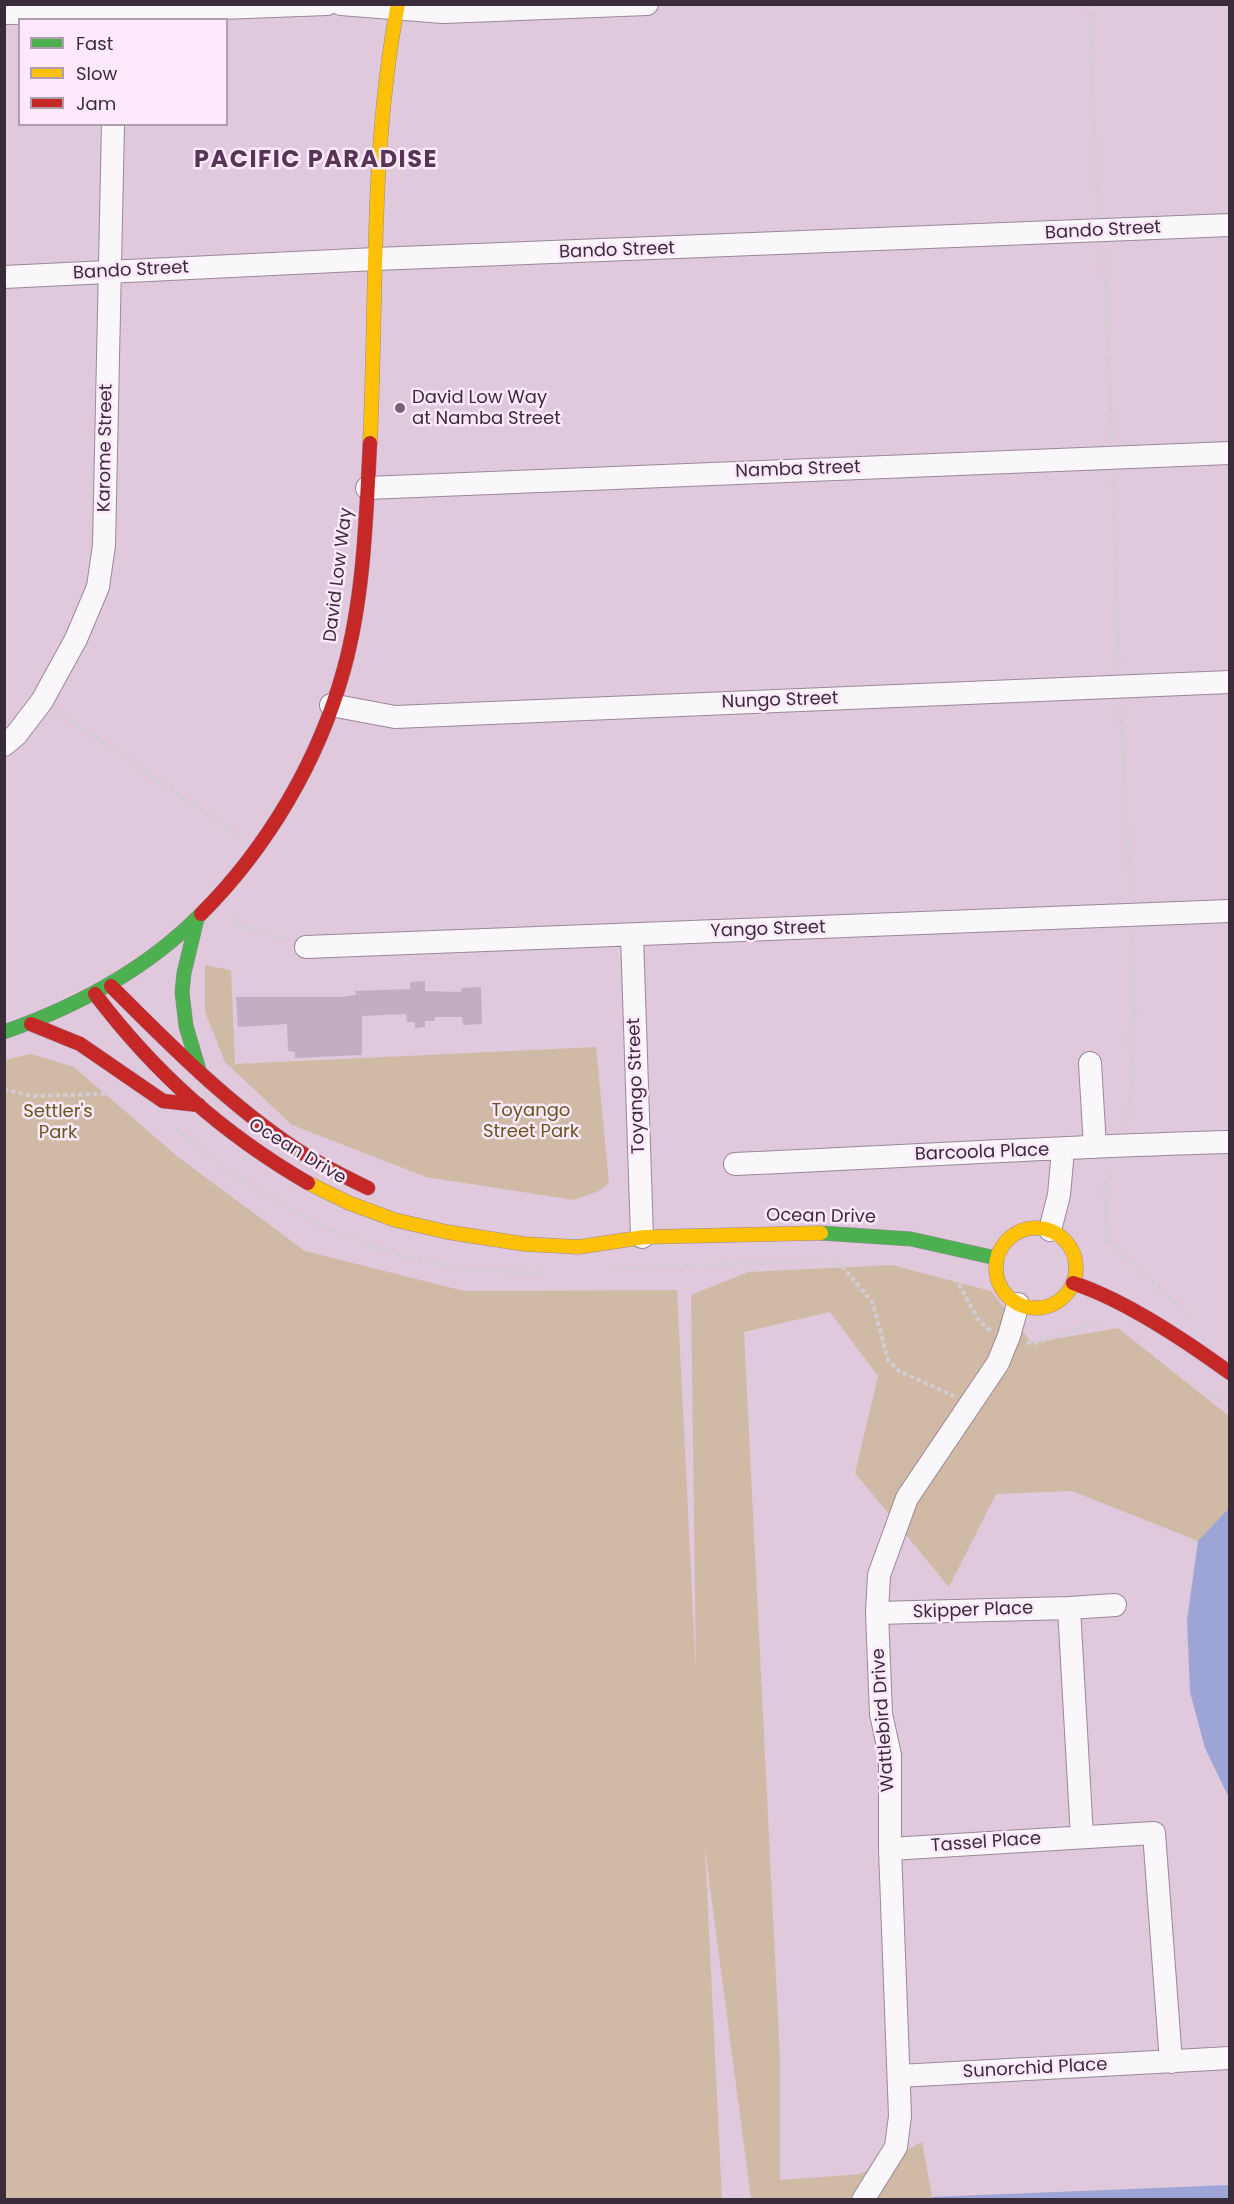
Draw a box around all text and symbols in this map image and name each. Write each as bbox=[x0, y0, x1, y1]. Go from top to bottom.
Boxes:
legend bbox=[18, 18, 228, 126]
text: Fast bbox=[76, 31, 113, 56]
text: Slow bbox=[76, 61, 117, 86]
text: Jam bbox=[76, 91, 116, 116]
district label: PACIFIC PARADISE bbox=[194, 147, 438, 175]
street label: Bando Street bbox=[1045, 217, 1161, 245]
street label: Bando Street bbox=[559, 238, 675, 264]
street label: Bando Street bbox=[73, 257, 189, 285]
street label: Karome Street bbox=[94, 384, 118, 512]
place label: David Low Way at Namba Street bbox=[412, 387, 561, 430]
marker: David Low Way at Namba Street bbox=[393, 401, 407, 415]
street label: Namba Street bbox=[735, 457, 861, 483]
street label: David Low Way bbox=[320, 507, 358, 643]
street label: Nungo Street bbox=[721, 688, 839, 714]
street label: Yango Street bbox=[710, 917, 826, 943]
street label: Toyango Street bbox=[624, 1018, 650, 1154]
park label: Toyango Street Park bbox=[483, 1100, 579, 1142]
park label: Settler's Park bbox=[23, 1101, 93, 1144]
street label: Ocean Drive bbox=[244, 1114, 350, 1190]
street label: Barcoola Place bbox=[914, 1140, 1050, 1166]
street label: Ocean Drive bbox=[766, 1205, 876, 1229]
street label: Skipper Place bbox=[912, 1598, 1034, 1624]
street label: Wattlebird Drive bbox=[868, 1648, 900, 1792]
street label: Tassel Place bbox=[930, 1828, 1042, 1858]
street label: Sunorchid Place bbox=[962, 2054, 1108, 2084]

